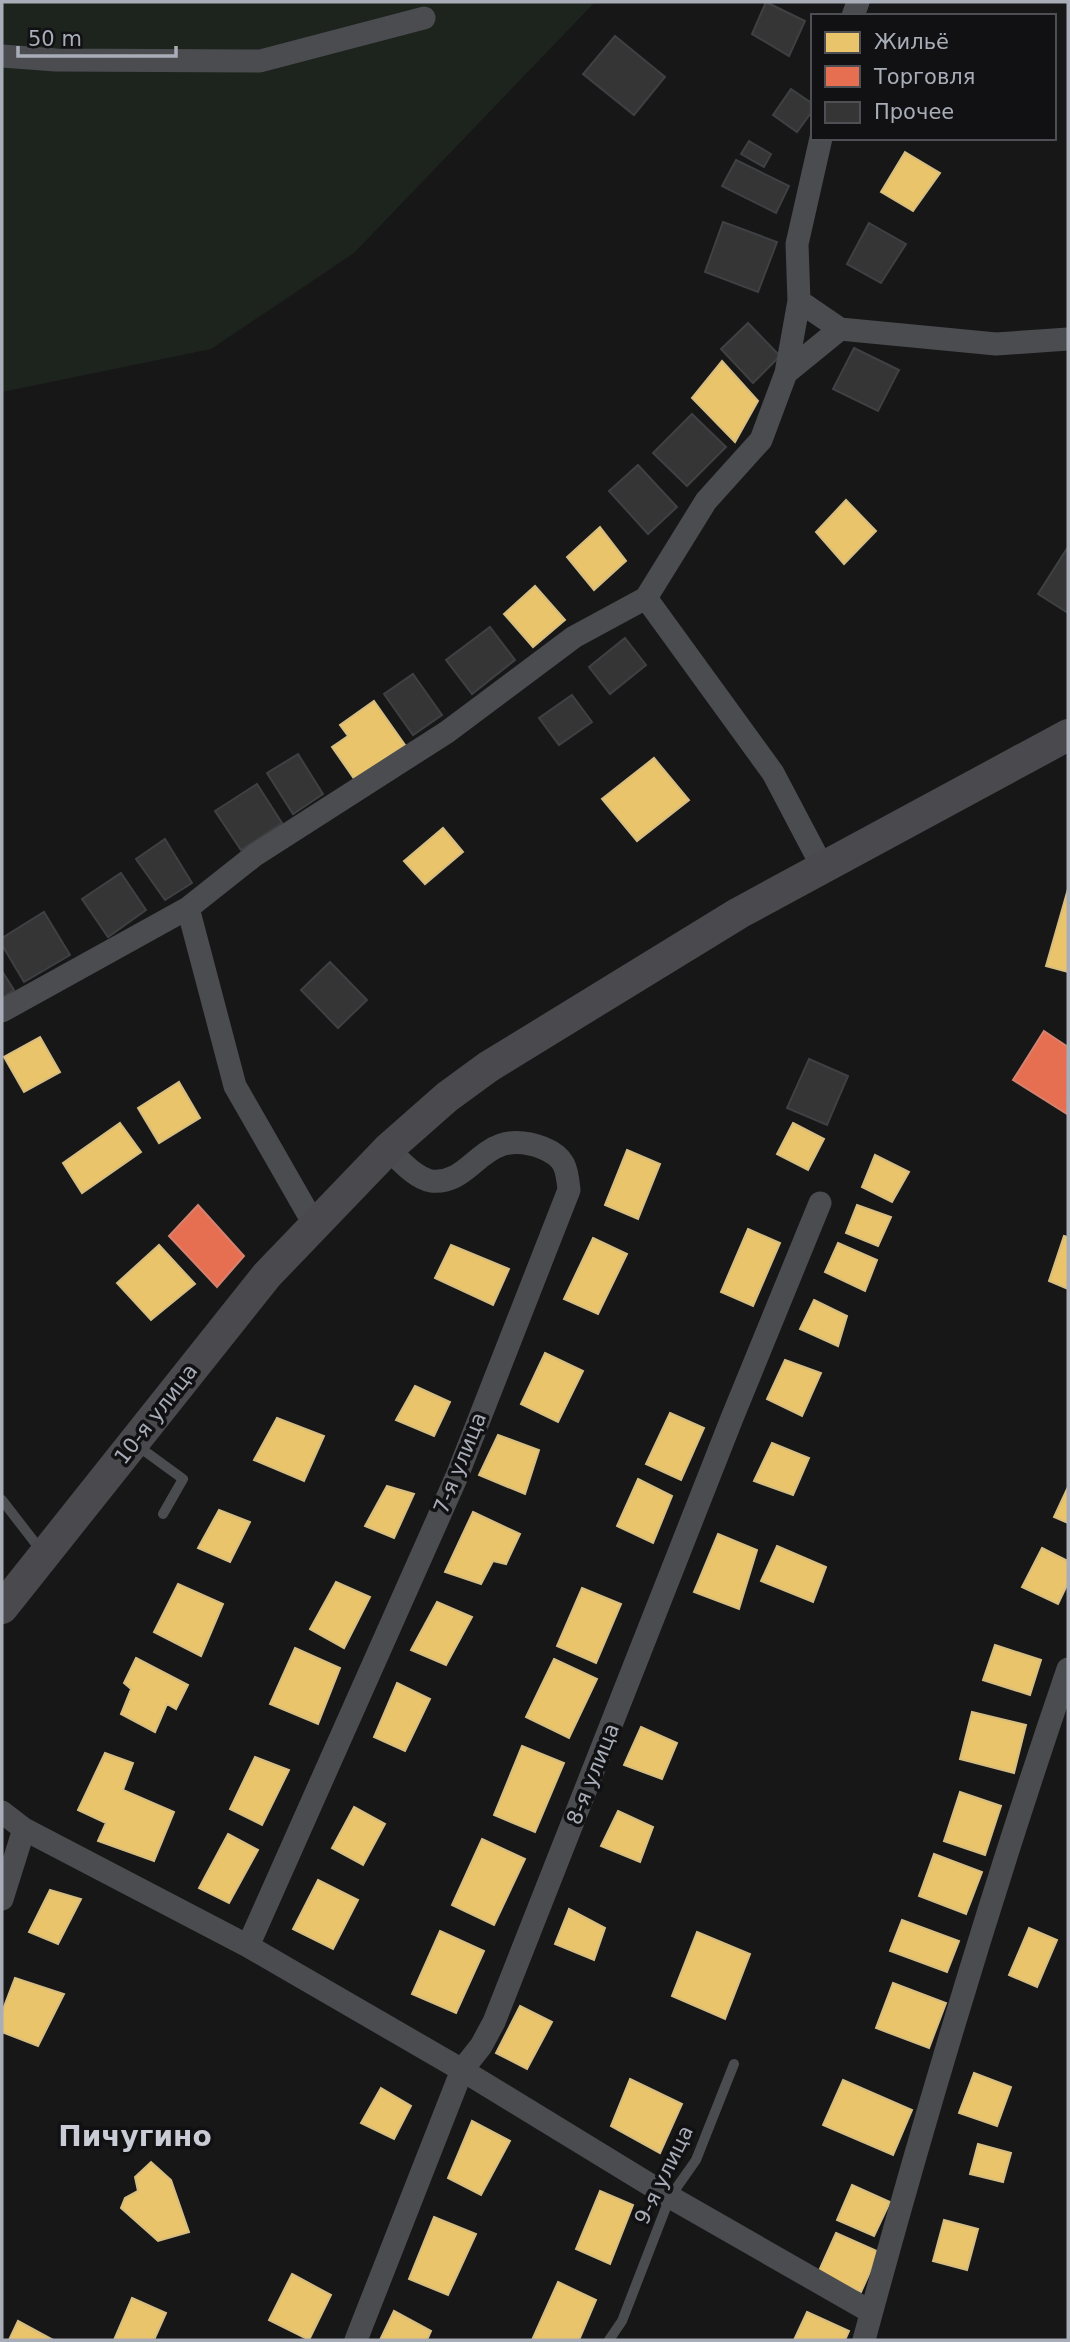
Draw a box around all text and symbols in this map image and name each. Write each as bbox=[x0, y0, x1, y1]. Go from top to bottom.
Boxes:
scale bar bbox=[18, 14, 175, 58]
legend bbox=[811, 14, 1056, 140]
text: 50 m bbox=[28, 27, 82, 51]
text: Жильё bbox=[874, 30, 949, 54]
text: Торговля bbox=[873, 65, 975, 89]
text: Прочее bbox=[874, 100, 954, 124]
street label: 10-я улица bbox=[110, 1359, 202, 1469]
street label: 7-я улица bbox=[429, 1409, 491, 1517]
street label: 8-я улица bbox=[562, 1720, 624, 1828]
district label: Пичугино bbox=[58, 2120, 212, 2153]
street label: 9-я улица bbox=[630, 2122, 698, 2228]

